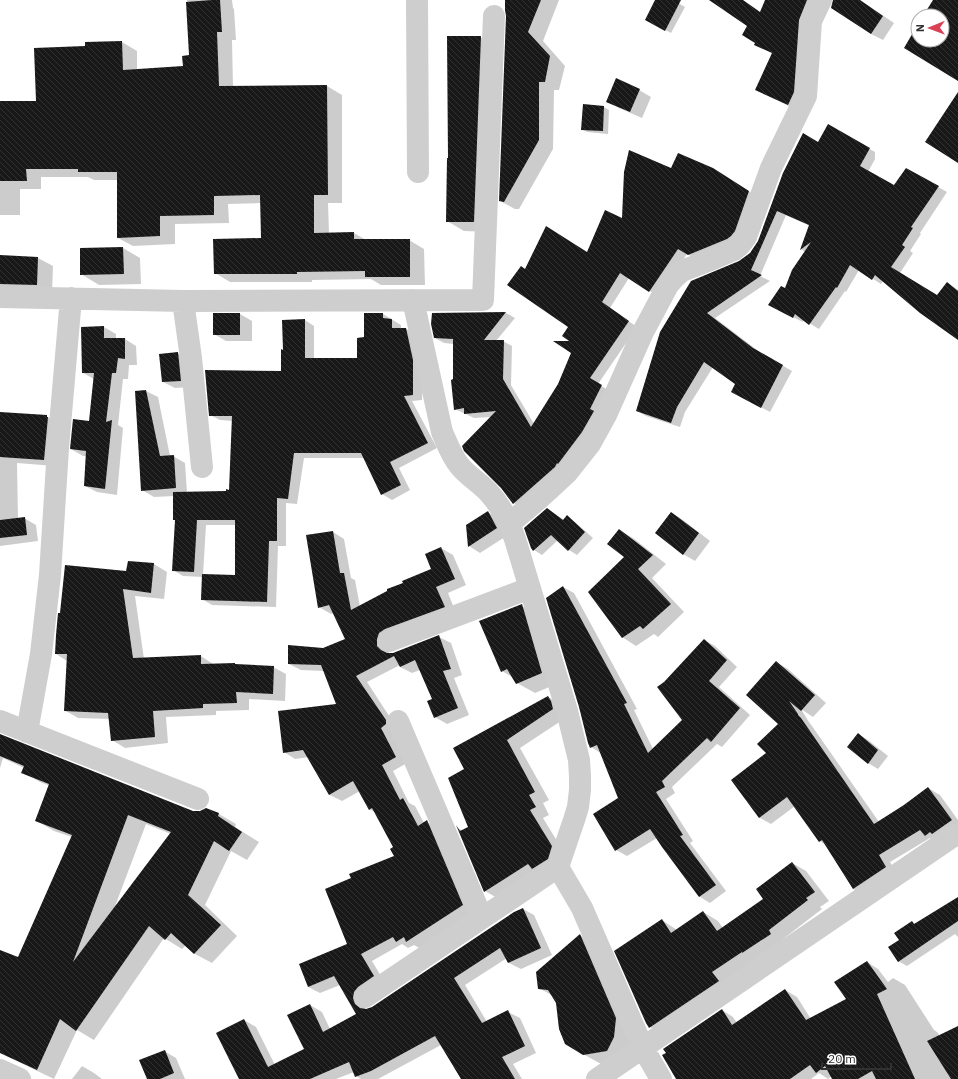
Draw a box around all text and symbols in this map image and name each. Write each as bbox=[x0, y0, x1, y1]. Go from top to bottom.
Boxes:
north arrow bbox=[910, 8, 950, 48]
text: N bbox=[913, 24, 927, 32]
scale bar bbox=[822, 1045, 891, 1071]
text: 20 m bbox=[828, 1051, 856, 1066]

